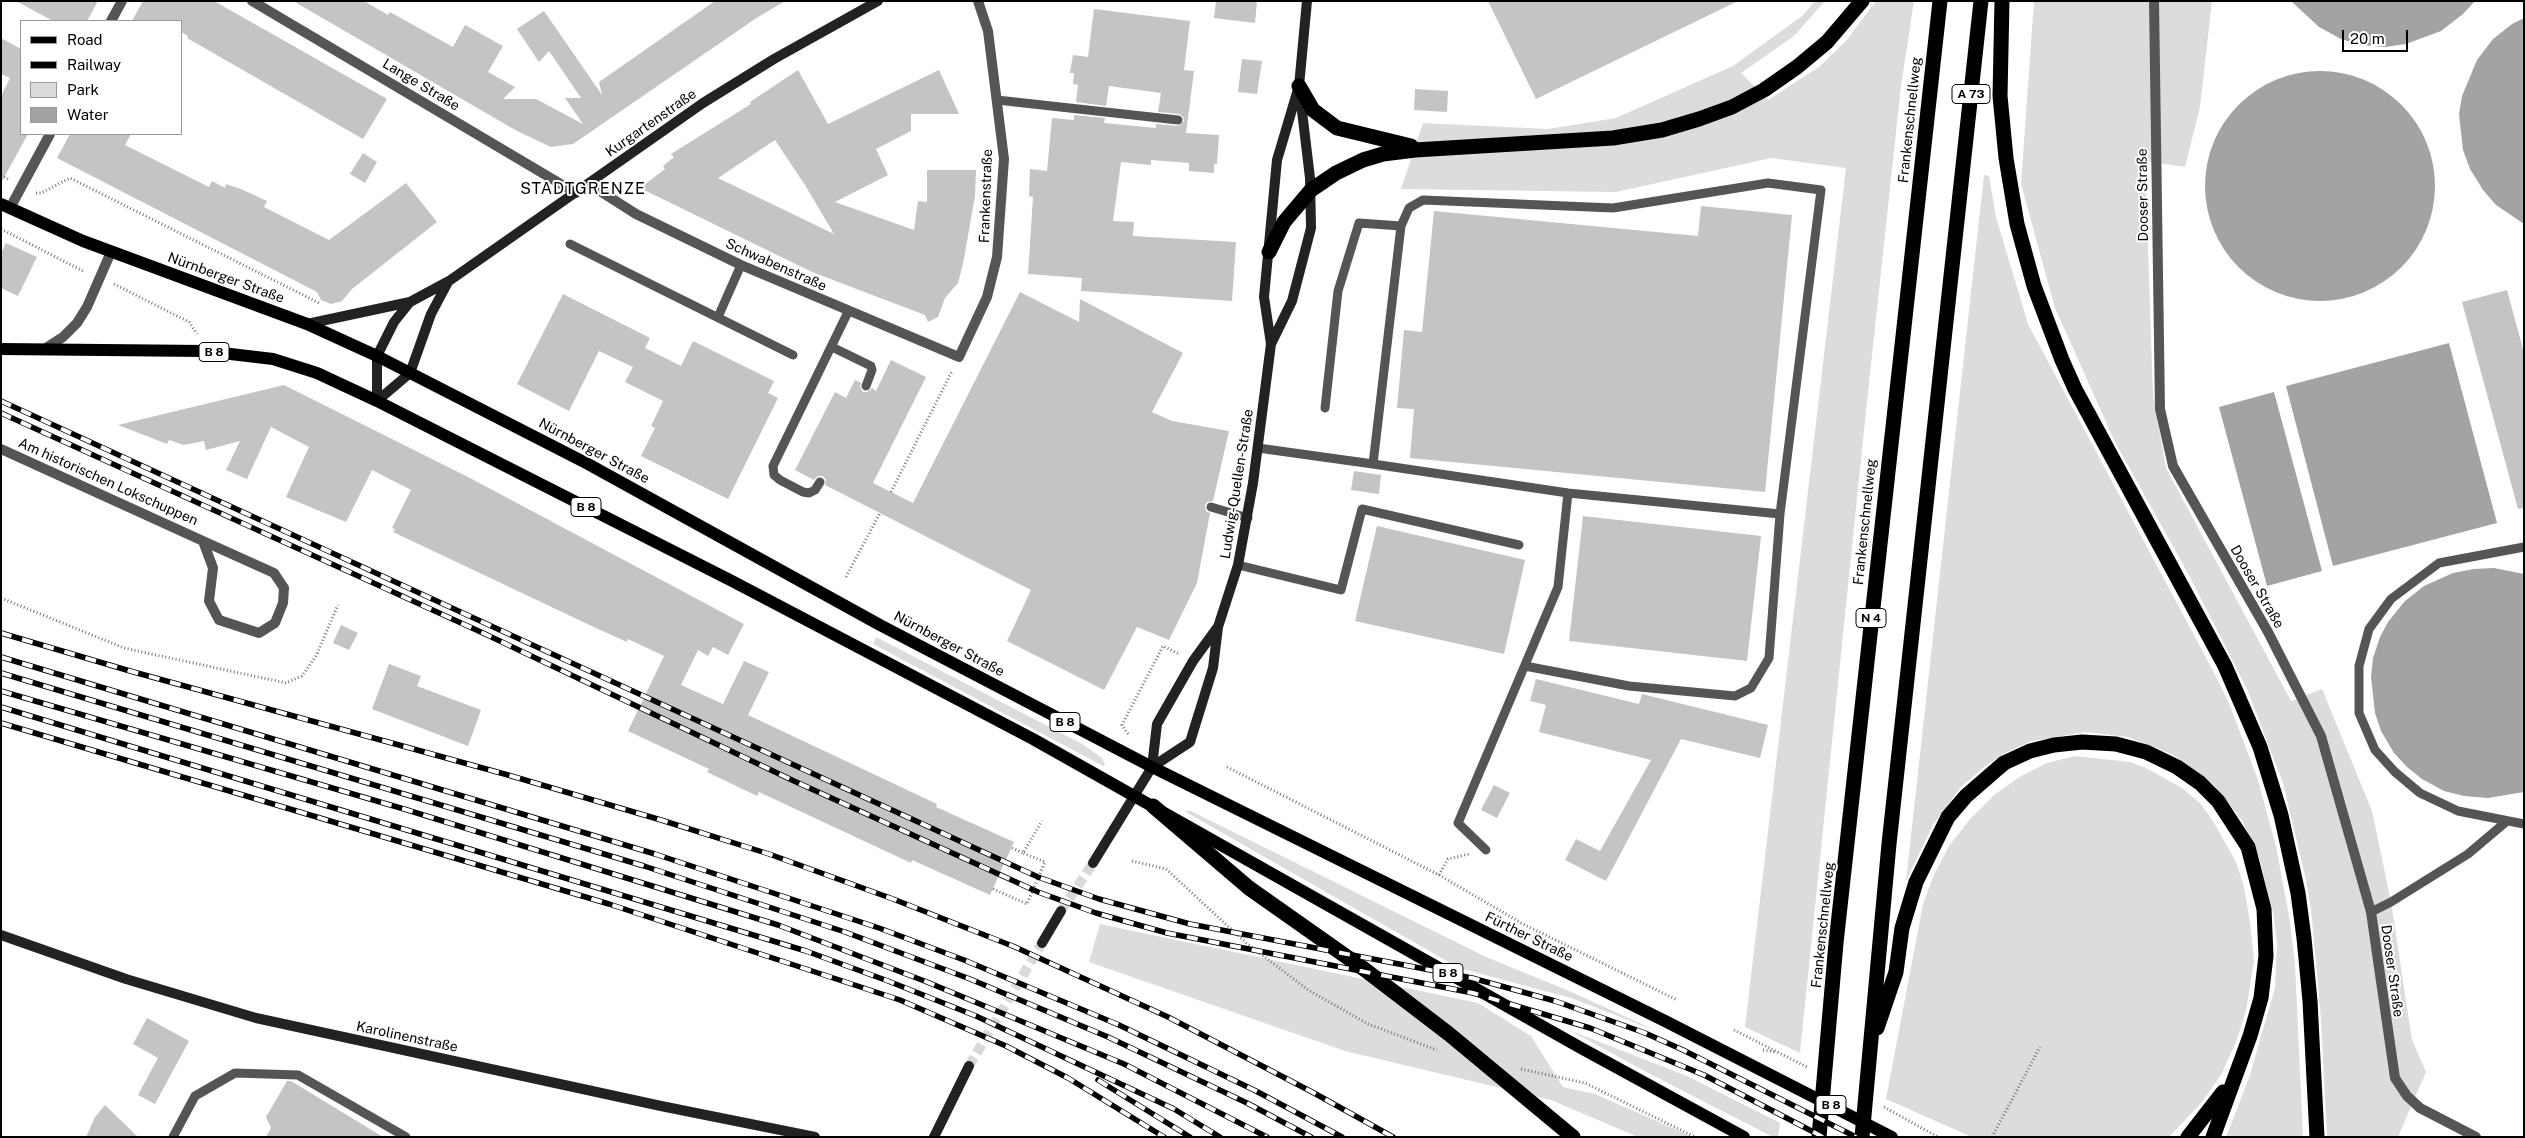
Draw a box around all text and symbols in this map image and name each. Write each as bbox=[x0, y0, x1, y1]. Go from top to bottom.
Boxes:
legend bbox=[20, 20, 182, 135]
scale bar bbox=[2345, 20, 2411, 52]
text: 20 m bbox=[2350, 30, 2385, 47]
text: Road bbox=[67, 31, 103, 48]
street label: Lange Straße bbox=[379, 55, 463, 115]
text: Railway bbox=[67, 56, 121, 73]
street label: Frankenschnellweg bbox=[1895, 56, 1925, 184]
text: Park bbox=[67, 81, 99, 98]
street label: Kurgartenstraße bbox=[602, 85, 700, 161]
road number: A 73 bbox=[1952, 85, 1990, 104]
text: Water bbox=[67, 106, 109, 123]
street label: Dooser Straße bbox=[2134, 148, 2152, 242]
street label: Frankenstraße bbox=[976, 149, 996, 243]
district label: STADTGRENZE bbox=[519, 179, 647, 199]
street label: Schwabenstraße bbox=[723, 235, 829, 295]
street label: Nürnberger Straße bbox=[165, 249, 287, 307]
road number: B 8 bbox=[199, 342, 229, 362]
street label: Ludwig-Quellen-Straße bbox=[1217, 408, 1257, 560]
street label: Nürnberger Straße bbox=[536, 415, 652, 487]
street label: Am historischen Lokschuppen bbox=[15, 435, 201, 529]
street label: Frankenschnellweg bbox=[1850, 458, 1880, 586]
road number: B 8 bbox=[571, 498, 601, 516]
street label: Dooser Straße bbox=[2226, 542, 2288, 632]
street label: Nürnberger Straße bbox=[891, 608, 1007, 680]
road number: N 4 bbox=[1856, 608, 1886, 628]
road number: B 8 bbox=[1050, 712, 1080, 732]
street label: Frankenschnellweg bbox=[1808, 861, 1838, 989]
street label: Fürther Straße bbox=[1482, 908, 1576, 966]
street label: Dooser Straße bbox=[2377, 924, 2407, 1018]
road number: B 8 bbox=[1433, 964, 1463, 982]
street label: Karolinenstraße bbox=[355, 1018, 459, 1056]
road number: B 8 bbox=[1816, 1096, 1846, 1114]

